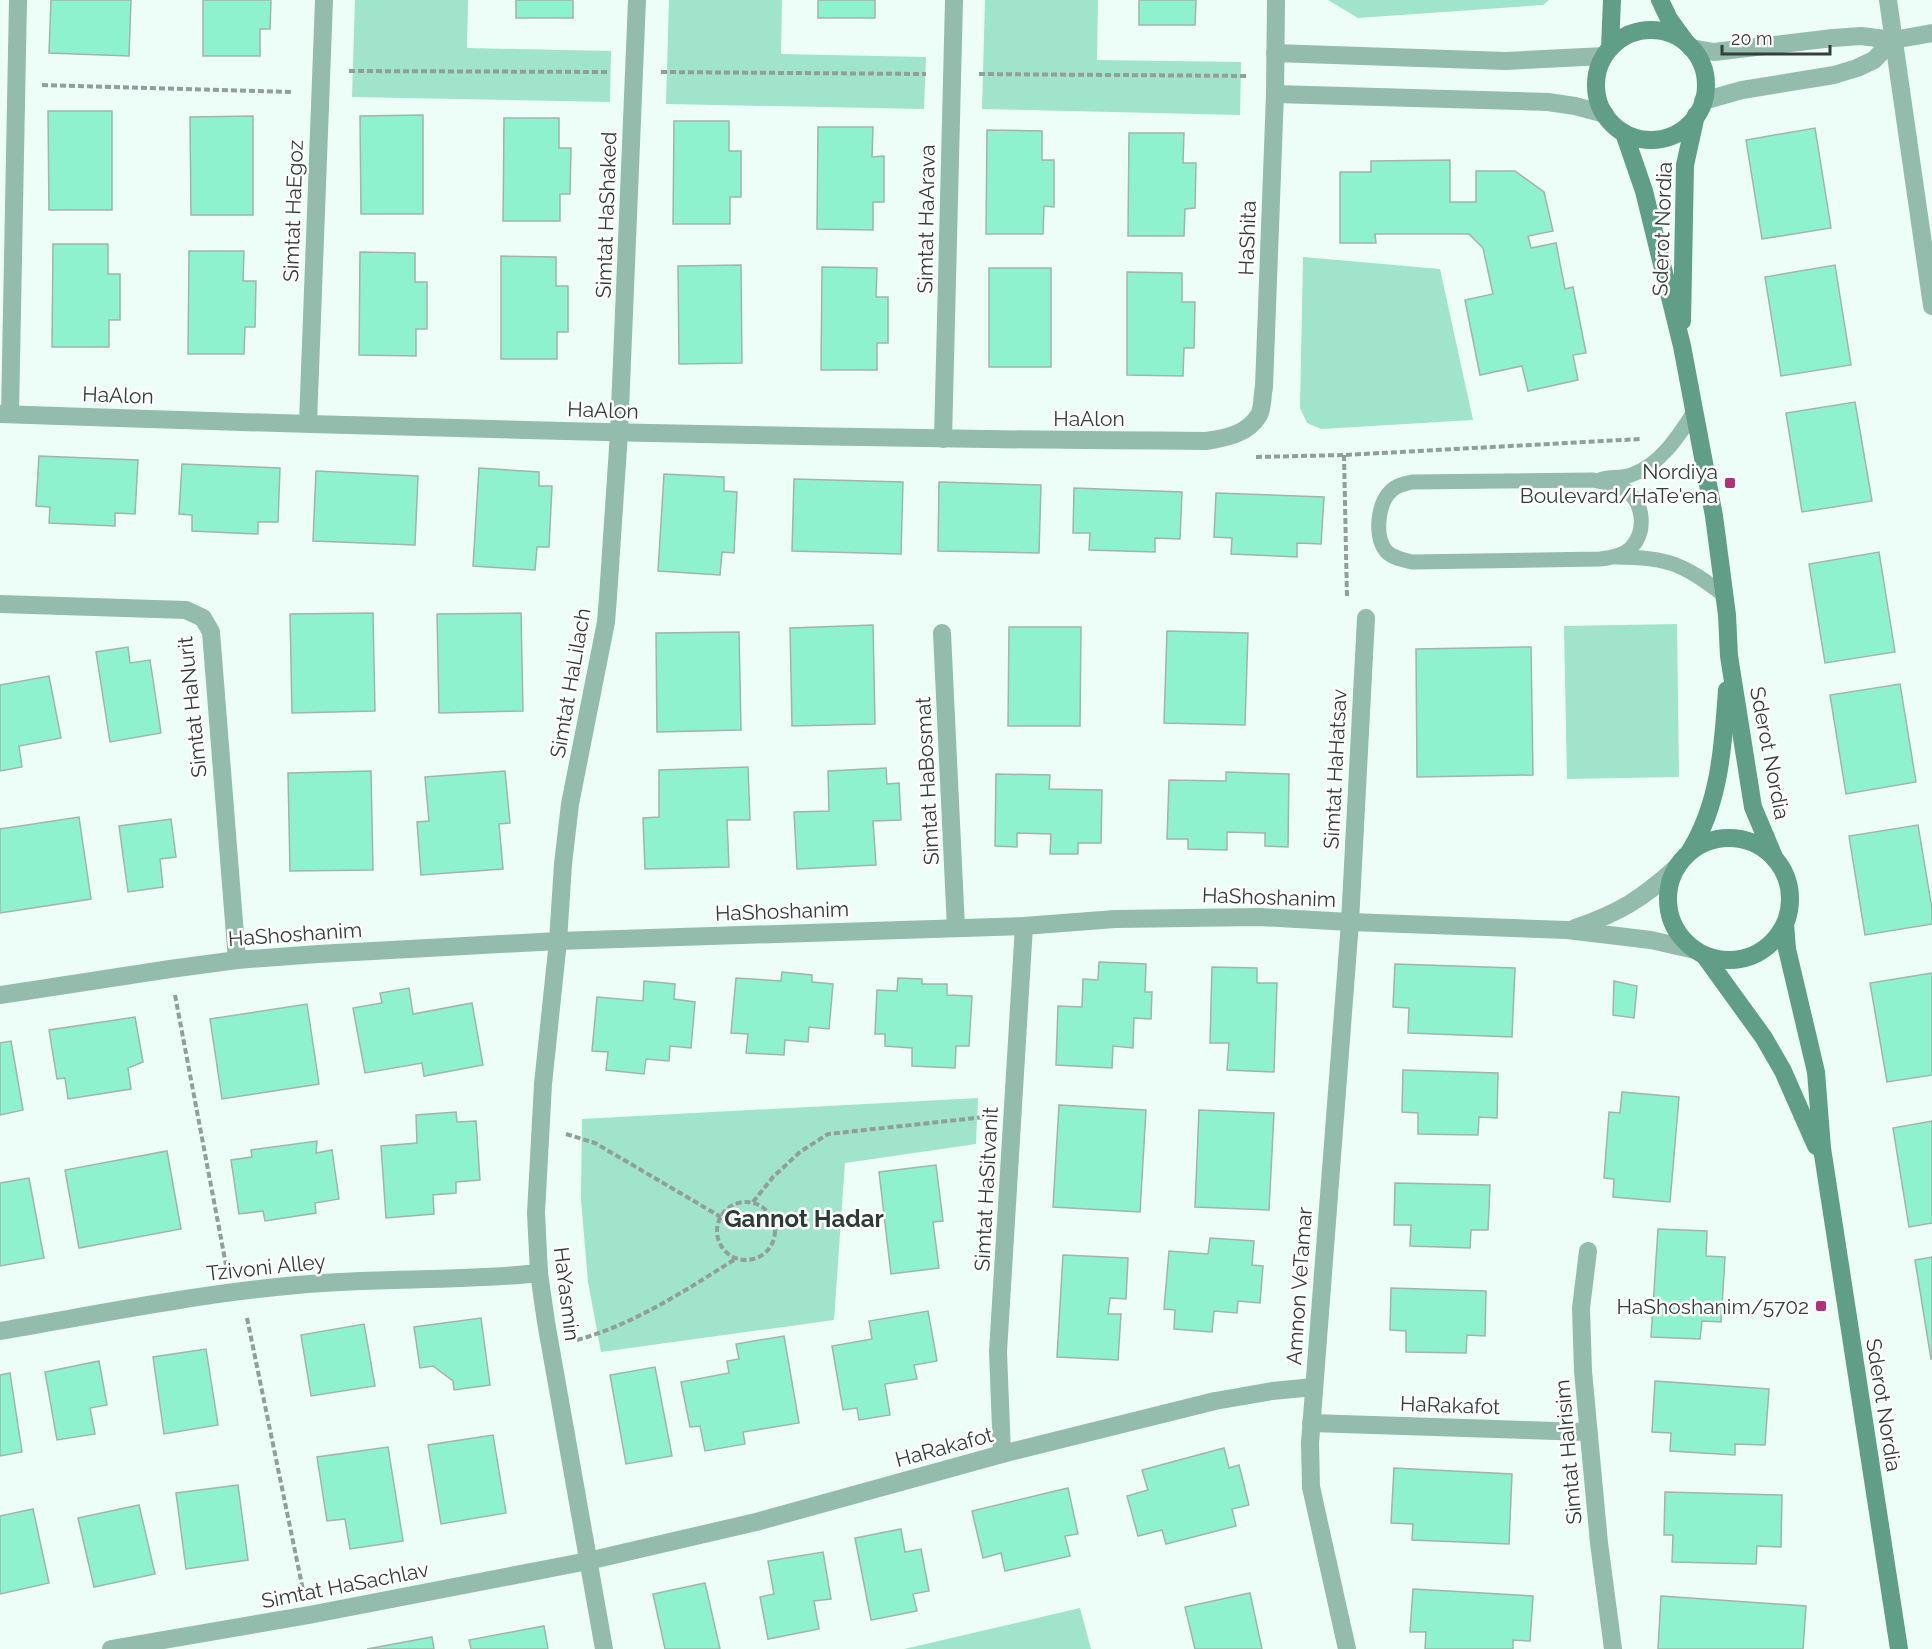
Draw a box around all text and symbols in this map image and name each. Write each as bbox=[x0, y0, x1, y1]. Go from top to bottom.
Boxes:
scale bar bbox=[1722, 18, 1830, 56]
text: 20 m bbox=[1731, 28, 1773, 49]
street label: Simtat HaShaked bbox=[591, 131, 621, 299]
street label: Simtat HaEgoz bbox=[278, 140, 308, 282]
street label: Simtat HaArava bbox=[912, 144, 940, 294]
street label: Sderot Nordia bbox=[1647, 161, 1677, 297]
street label: HaShita bbox=[1233, 200, 1261, 276]
street label: HaAlon bbox=[82, 381, 154, 409]
street label: HaAlon bbox=[567, 396, 639, 424]
street label: HaAlon bbox=[1053, 406, 1125, 431]
place label: Nordiya Boulevard/HaTe'ena bbox=[1520, 459, 1718, 508]
marker: Nordiya Boulevard/HaTe'ena bbox=[1723, 476, 1737, 490]
street label: Simtat HaLilach bbox=[545, 606, 595, 760]
street label: Simtat HaNurit bbox=[172, 635, 212, 779]
street label: Sderot Nordia bbox=[1745, 685, 1795, 821]
street label: Simtat HaHatsav bbox=[1318, 688, 1352, 850]
street label: Simtat HaBosmat bbox=[910, 696, 944, 866]
street label: HaShoshanim bbox=[1201, 882, 1337, 912]
street label: HaShoshanim bbox=[714, 896, 850, 926]
street label: HaShoshanim bbox=[227, 917, 363, 951]
street label: Simtat HaSitvanit bbox=[969, 1106, 1003, 1272]
district label: Gannot Hadar bbox=[724, 1204, 884, 1233]
street label: Amnon VeTamar bbox=[1281, 1206, 1317, 1366]
street label: HaYasmin bbox=[549, 1246, 585, 1342]
street label: Tzivoni Alley bbox=[205, 1248, 327, 1286]
place label: HaShoshanim/5702 bbox=[1616, 1294, 1809, 1319]
marker: HaShoshanim/5702 bbox=[1814, 1299, 1828, 1313]
street label: Sderot Nordia bbox=[1861, 1337, 1907, 1473]
street label: Simtat HaIrisim bbox=[1549, 1379, 1587, 1525]
street label: HaRakafot bbox=[1399, 1391, 1501, 1419]
street label: HaRakafot bbox=[892, 1422, 996, 1472]
street label: Simtat HaSachlav bbox=[259, 1556, 431, 1614]

